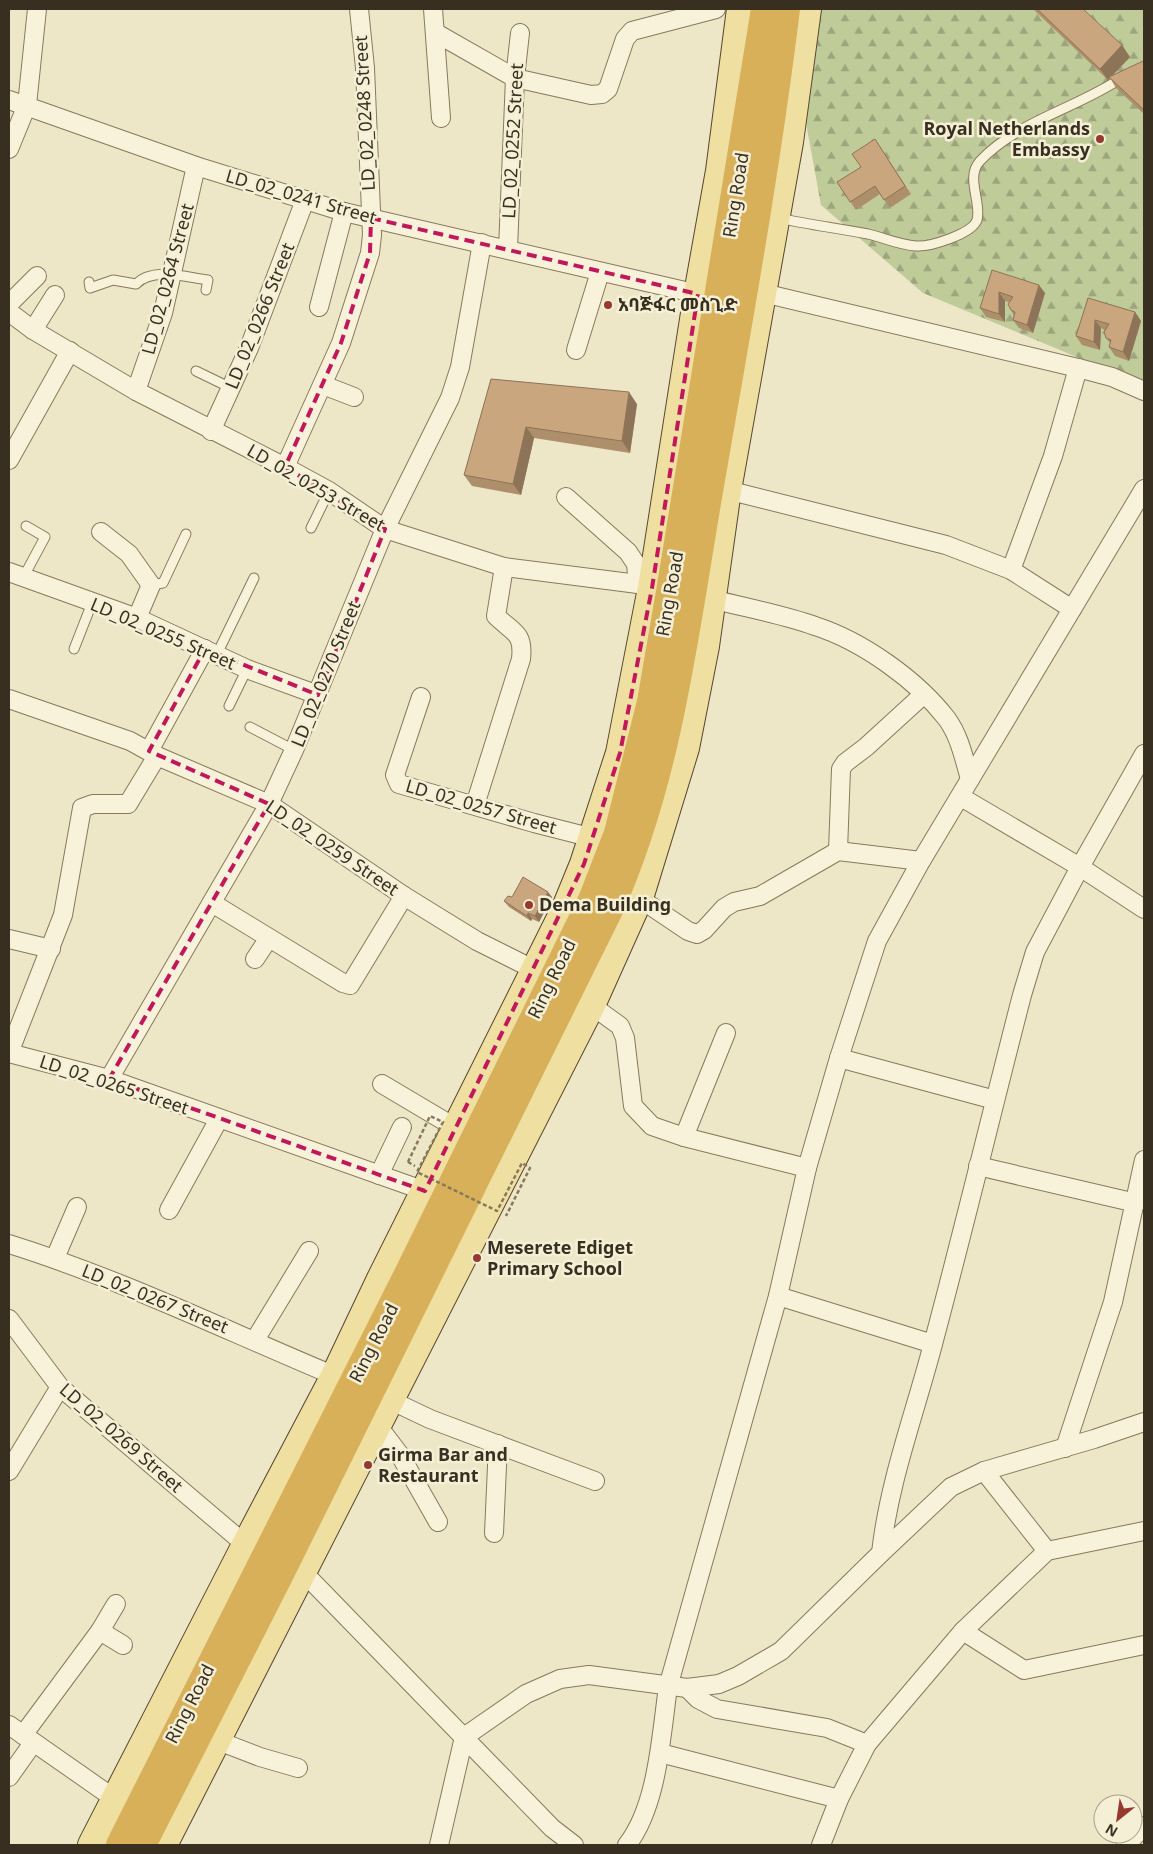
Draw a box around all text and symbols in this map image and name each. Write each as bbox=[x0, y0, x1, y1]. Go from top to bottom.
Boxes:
street label: LD_02_0248 Street bbox=[348, 34, 380, 191]
street label: LD_02_0252 Street bbox=[496, 62, 528, 219]
place label: Royal Netherlands Embassy bbox=[923, 116, 1091, 161]
marker: Royal Netherlands Embassy bbox=[1094, 133, 1106, 145]
street label: Ring Road bbox=[716, 151, 754, 239]
street label: LD_02_0241 Street bbox=[223, 163, 380, 229]
street label: LD_02_0264 Street bbox=[135, 200, 199, 357]
street label: LD_02_0266 Street bbox=[219, 239, 300, 392]
place label: አባጅፋር መስጊድ bbox=[618, 292, 738, 316]
marker: አባጅፋር መስጊድ bbox=[602, 299, 614, 311]
street label: LD_02_0253 Street bbox=[243, 438, 390, 537]
street label: Ring Road bbox=[650, 549, 688, 638]
street label: LD_02_0255 Street bbox=[87, 592, 240, 675]
street label: LD_02_0270 Street bbox=[285, 597, 366, 750]
street label: LD_02_0257 Street bbox=[403, 773, 560, 839]
street label: LD_02_0259 Street bbox=[261, 794, 404, 901]
place label: Dema Building bbox=[539, 892, 671, 916]
marker: Dema Building bbox=[523, 899, 535, 911]
street label: Ring Road bbox=[521, 935, 581, 1022]
street label: LD_02_0265 Street bbox=[37, 1049, 192, 1120]
place label: Meserete Ediget Primary School bbox=[487, 1235, 633, 1280]
marker: Meserete Ediget Primary School bbox=[471, 1252, 483, 1264]
street label: LD_02_0267 Street bbox=[79, 1258, 232, 1339]
street label: Ring Road bbox=[343, 1299, 403, 1386]
street label: LD_02_0269 Street bbox=[55, 1377, 189, 1498]
place label: Girma Bar and Restaurant bbox=[378, 1442, 508, 1487]
marker: Girma Bar and Restaurant bbox=[362, 1459, 374, 1471]
street label: Ring Road bbox=[159, 1660, 219, 1747]
north arrow bbox=[1093, 1794, 1143, 1844]
text: N bbox=[1102, 1820, 1121, 1842]

